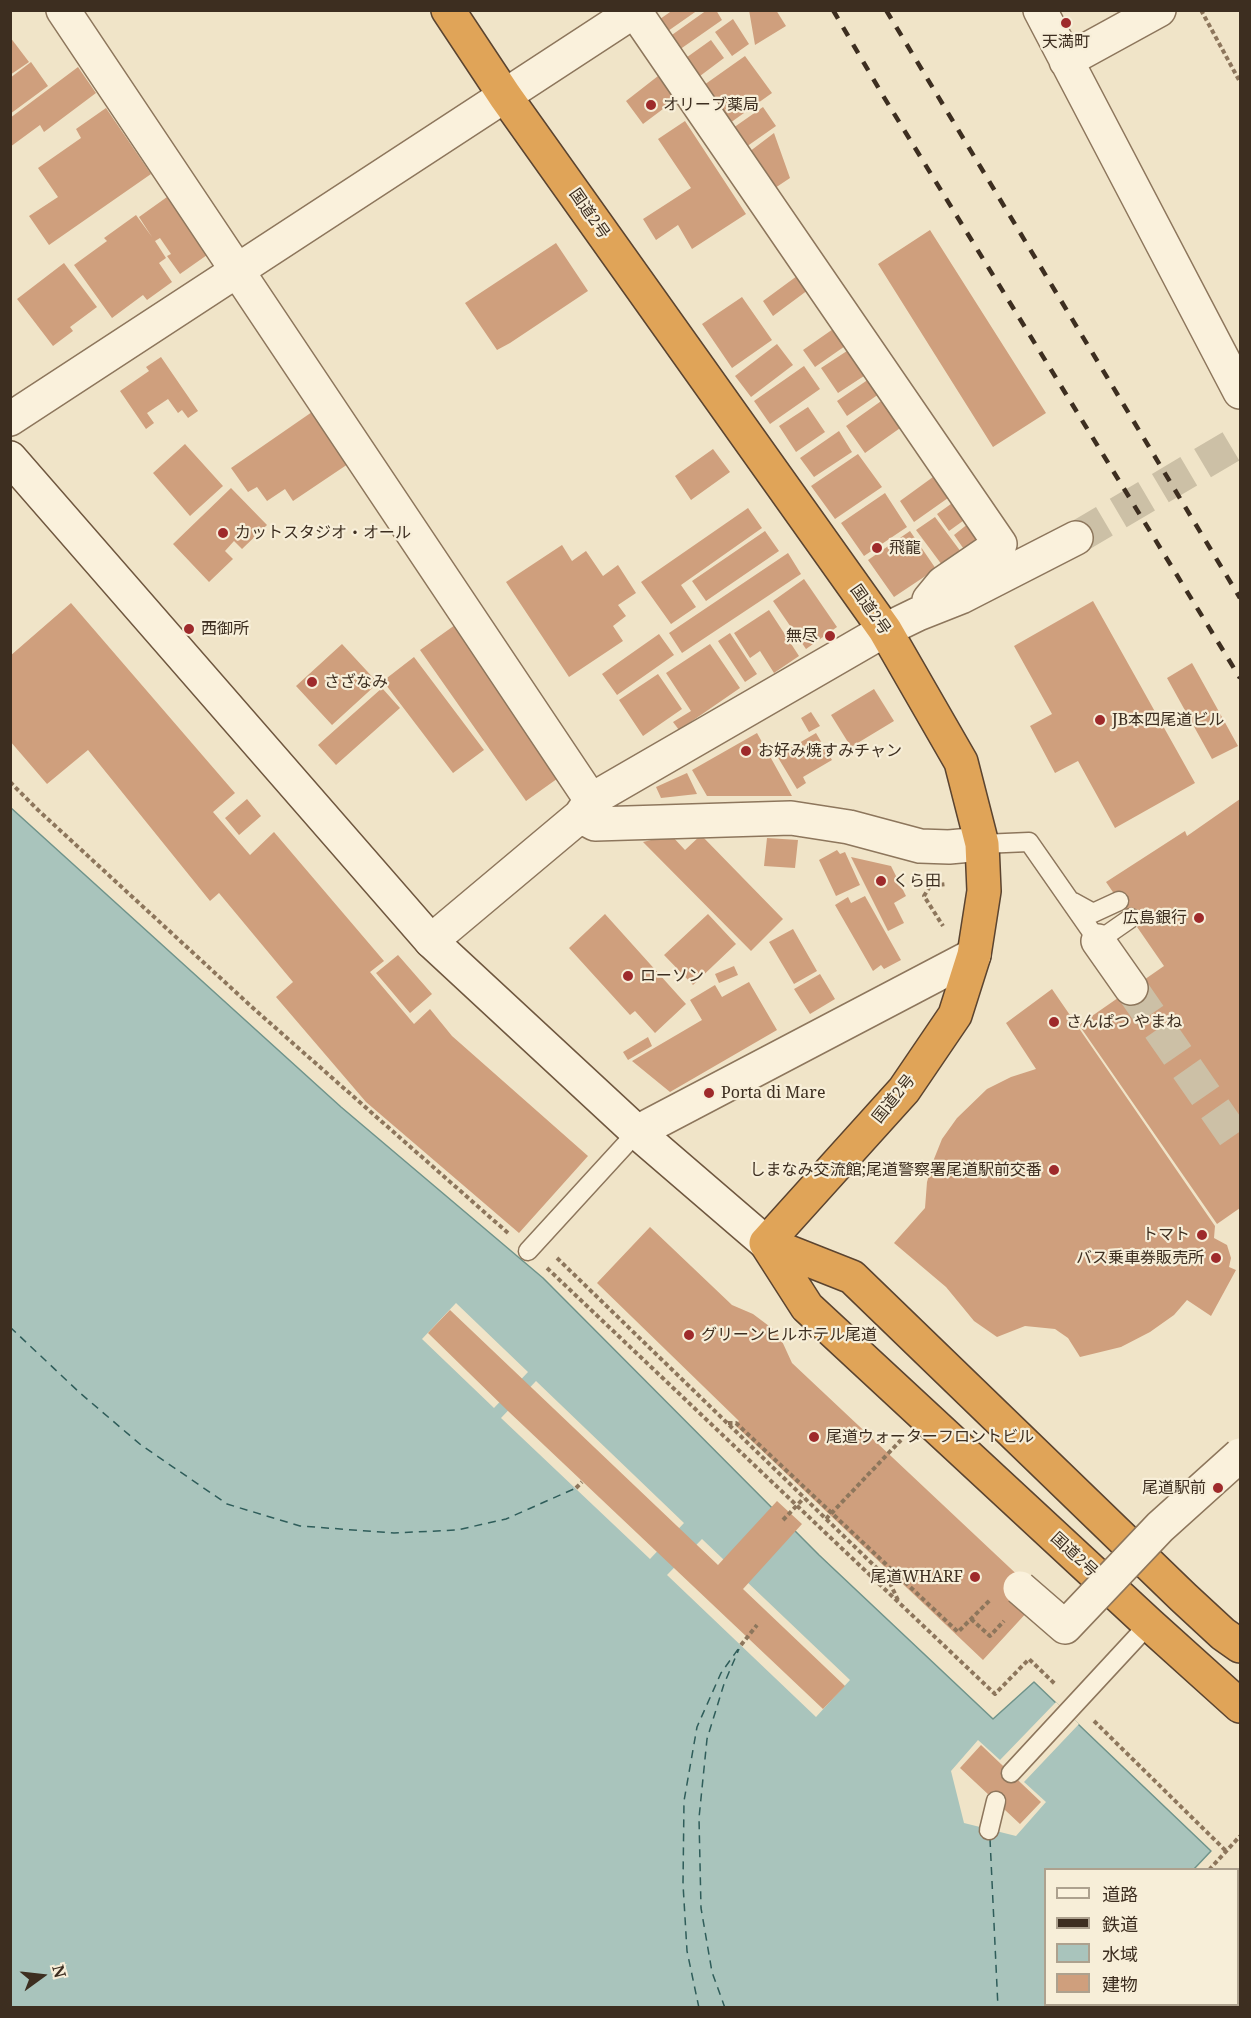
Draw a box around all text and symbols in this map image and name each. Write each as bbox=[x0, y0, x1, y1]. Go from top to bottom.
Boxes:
marker: 天満町 bbox=[1059, 16, 1073, 30]
place label: 天満町 bbox=[1042, 32, 1090, 52]
place label: オリーブ薬局 bbox=[663, 95, 759, 115]
marker: オリーブ薬局 bbox=[644, 98, 658, 112]
street label: 国道2号 bbox=[565, 185, 613, 243]
place label: カットスタジオ・オール bbox=[235, 523, 411, 543]
marker: カットスタジオ・オール bbox=[216, 526, 230, 540]
place label: 飛龍 bbox=[889, 538, 921, 558]
marker: 飛龍 bbox=[870, 541, 884, 555]
street label: 国道2号 bbox=[846, 581, 894, 639]
place label: 西御所 bbox=[201, 619, 249, 639]
marker: 西御所 bbox=[182, 622, 196, 636]
place label: 無尽 bbox=[786, 626, 818, 646]
marker: 無尽 bbox=[823, 629, 837, 643]
place label: さざなみ bbox=[324, 672, 388, 692]
marker: さざなみ bbox=[305, 675, 319, 689]
place label: JB本四尾道ビル bbox=[1112, 710, 1224, 730]
marker: JB本四尾道ビル bbox=[1093, 713, 1107, 727]
place label: お好み焼すみチャン bbox=[758, 741, 902, 761]
marker: お好み焼すみチャン bbox=[739, 744, 753, 758]
place label: くら田 bbox=[893, 871, 941, 891]
marker: くら田 bbox=[874, 874, 888, 888]
place label: 広島銀行 bbox=[1123, 908, 1187, 928]
marker: 広島銀行 bbox=[1192, 911, 1206, 925]
place label: ローソン bbox=[640, 966, 704, 986]
marker: ローソン bbox=[621, 969, 635, 983]
place label: さんぱつ やまね bbox=[1066, 1012, 1182, 1032]
marker: さんぱつ やまね bbox=[1047, 1015, 1061, 1029]
street label: 国道2号 bbox=[869, 1071, 919, 1127]
place label: Porta di Mare bbox=[721, 1083, 825, 1103]
marker: Porta di Mare bbox=[702, 1086, 716, 1100]
place label: しまなみ交流館;尾道警察署尾道駅前交番 bbox=[749, 1160, 1042, 1180]
marker: しまなみ交流館;尾道警察署尾道駅前交番 bbox=[1047, 1163, 1061, 1177]
place label: トマト bbox=[1142, 1225, 1190, 1245]
marker: トマト bbox=[1195, 1228, 1209, 1242]
place label: バス乗車券販売所 bbox=[1076, 1248, 1204, 1268]
marker: バス乗車券販売所 bbox=[1209, 1251, 1223, 1265]
place label: グリーンヒルホテル尾道 bbox=[701, 1325, 877, 1345]
marker: グリーンヒルホテル尾道 bbox=[682, 1328, 696, 1342]
place label: 尾道ウォーターフロントビル bbox=[826, 1427, 1034, 1447]
marker: 尾道ウォーターフロントビル bbox=[807, 1430, 821, 1444]
place label: 尾道駅前 bbox=[1142, 1478, 1206, 1498]
marker: 尾道駅前 bbox=[1211, 1481, 1225, 1495]
street label: 国道2号 bbox=[1047, 1529, 1101, 1581]
place label: 尾道WHARF bbox=[870, 1567, 963, 1587]
marker: 尾道WHARF bbox=[968, 1570, 982, 1584]
legend bbox=[1044, 1868, 1239, 2006]
text: 道路 bbox=[1102, 1882, 1138, 1906]
text: 鉄道 bbox=[1102, 1912, 1138, 1936]
text: 水域 bbox=[1102, 1942, 1138, 1966]
north arrow bbox=[12, 1946, 72, 2006]
text: N bbox=[47, 1962, 72, 1980]
text: 建物 bbox=[1102, 1972, 1138, 1996]

